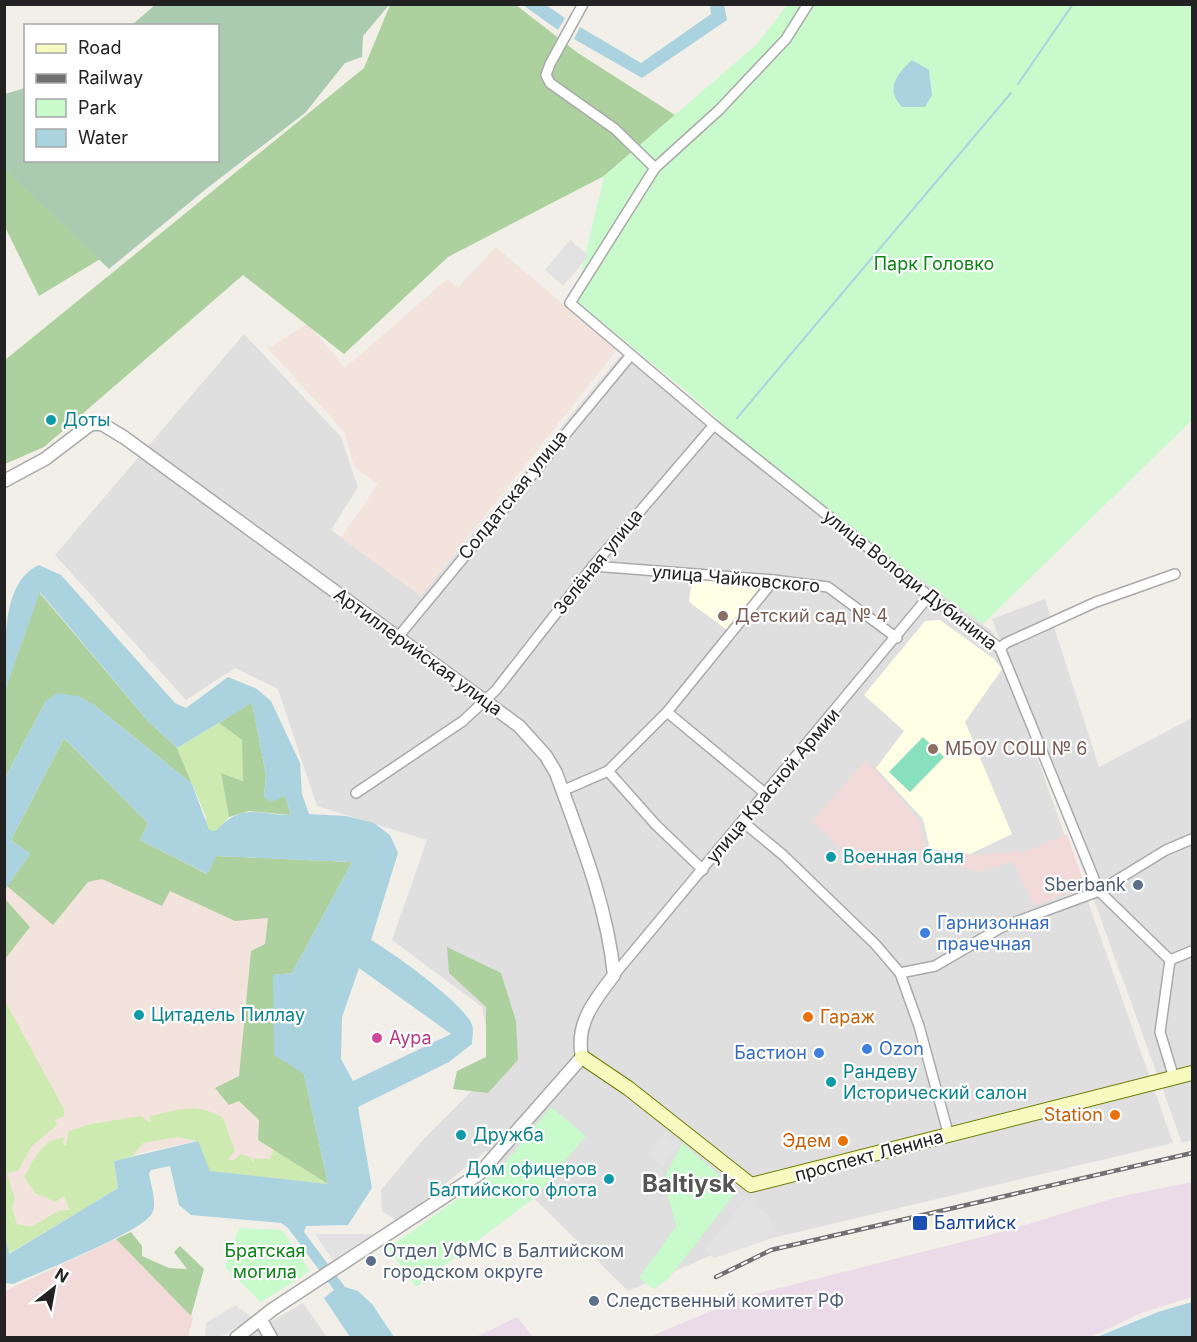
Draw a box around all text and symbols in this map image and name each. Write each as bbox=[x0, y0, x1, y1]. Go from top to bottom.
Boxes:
legend bbox=[24, 24, 219, 162]
text: Road bbox=[78, 37, 121, 58]
text: Railway bbox=[78, 67, 143, 88]
text: Park bbox=[78, 97, 117, 118]
text: Water bbox=[78, 127, 128, 148]
park label: Парк Головко bbox=[874, 253, 994, 274]
place label: Доты bbox=[63, 409, 110, 430]
marker: Доты bbox=[44, 413, 58, 427]
street label: Солдатская улица bbox=[454, 426, 571, 564]
street label: Зелёная улица bbox=[549, 505, 646, 619]
street label: улица Володи Дубинина bbox=[819, 505, 1002, 654]
street label: улица Чайковского bbox=[651, 561, 821, 596]
street label: Артиллерийская улица bbox=[330, 584, 506, 720]
place label: Детский сад № 4 bbox=[735, 605, 888, 626]
marker: Детский сад № 4 bbox=[716, 609, 730, 623]
street label: улица Красной Армии bbox=[702, 704, 844, 867]
place label: МБОУ СОШ № 6 bbox=[945, 738, 1088, 759]
marker: МБОУ СОШ № 6 bbox=[926, 742, 940, 756]
place label: Военная баня bbox=[843, 846, 964, 867]
marker: Военная баня bbox=[824, 850, 838, 864]
place label: Sberbank bbox=[1044, 874, 1126, 895]
marker: Sberbank bbox=[1131, 878, 1145, 892]
place label: Гарнизонная прачечная bbox=[937, 912, 1050, 954]
marker: Гарнизонная прачечная bbox=[918, 926, 932, 940]
place label: Цитадель Пиллау bbox=[151, 1004, 305, 1025]
place label: Гараж bbox=[820, 1006, 875, 1027]
marker: Цитадель Пиллау bbox=[132, 1008, 146, 1022]
marker: Гараж bbox=[801, 1010, 815, 1024]
place label: Аура bbox=[389, 1027, 432, 1048]
marker: Аура bbox=[370, 1031, 384, 1045]
place label: Ozon bbox=[879, 1038, 924, 1059]
place label: Бастион bbox=[734, 1042, 807, 1063]
marker: Ozon bbox=[860, 1042, 874, 1056]
marker: Бастион bbox=[812, 1046, 826, 1060]
place label: Рандеву Исторический салон bbox=[843, 1061, 1027, 1103]
marker: Рандеву Исторический салон bbox=[824, 1075, 838, 1089]
place label: Station bbox=[1044, 1104, 1103, 1125]
marker: Station bbox=[1108, 1108, 1122, 1122]
place label: Дружба bbox=[473, 1124, 544, 1145]
street label: проспект Ленина bbox=[792, 1126, 945, 1185]
marker: Дружба bbox=[454, 1128, 468, 1142]
place label: Эдем bbox=[782, 1130, 831, 1151]
marker: Эдем bbox=[836, 1134, 850, 1148]
place label: Дом офицеров Балтийского флота bbox=[429, 1158, 597, 1200]
district label: Baltiysk bbox=[642, 1169, 736, 1198]
marker: Дом офицеров Балтийского флота bbox=[602, 1172, 616, 1186]
place label: Балтийск bbox=[934, 1212, 1016, 1233]
marker: Балтийск bbox=[911, 1214, 929, 1232]
park label: Братская могила bbox=[224, 1240, 306, 1282]
place label: Отдел УФМС в Балтийском городском округе bbox=[383, 1240, 624, 1282]
marker: Отдел УФМС в Балтийском городском округе bbox=[364, 1254, 378, 1268]
north arrow bbox=[24, 1258, 84, 1318]
text: N bbox=[51, 1263, 72, 1287]
place label: Следственный комитет РФ bbox=[606, 1290, 844, 1311]
marker: Следственный комитет РФ bbox=[587, 1294, 601, 1308]

